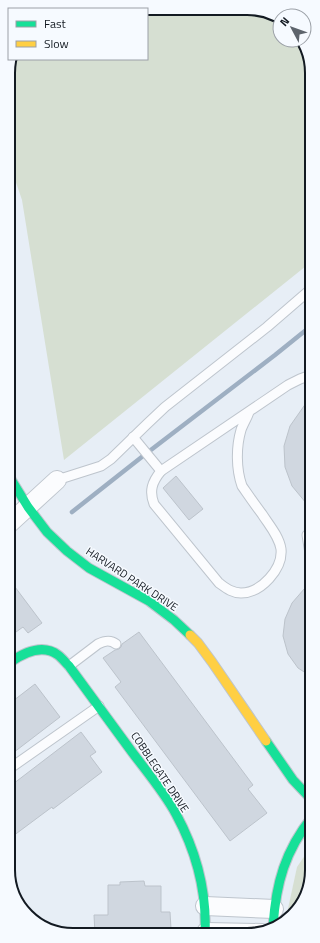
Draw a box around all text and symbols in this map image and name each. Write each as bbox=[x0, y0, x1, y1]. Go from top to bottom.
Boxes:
legend bbox=[8, 8, 148, 60]
north arrow bbox=[272, 8, 312, 48]
text: N bbox=[276, 13, 293, 30]
text: Fast bbox=[44, 14, 67, 33]
text: Slow bbox=[44, 34, 69, 53]
street label: HARVARD PARK DRIVE bbox=[83, 543, 181, 615]
street label: COBBLEGATE DRIVE bbox=[127, 729, 193, 815]

